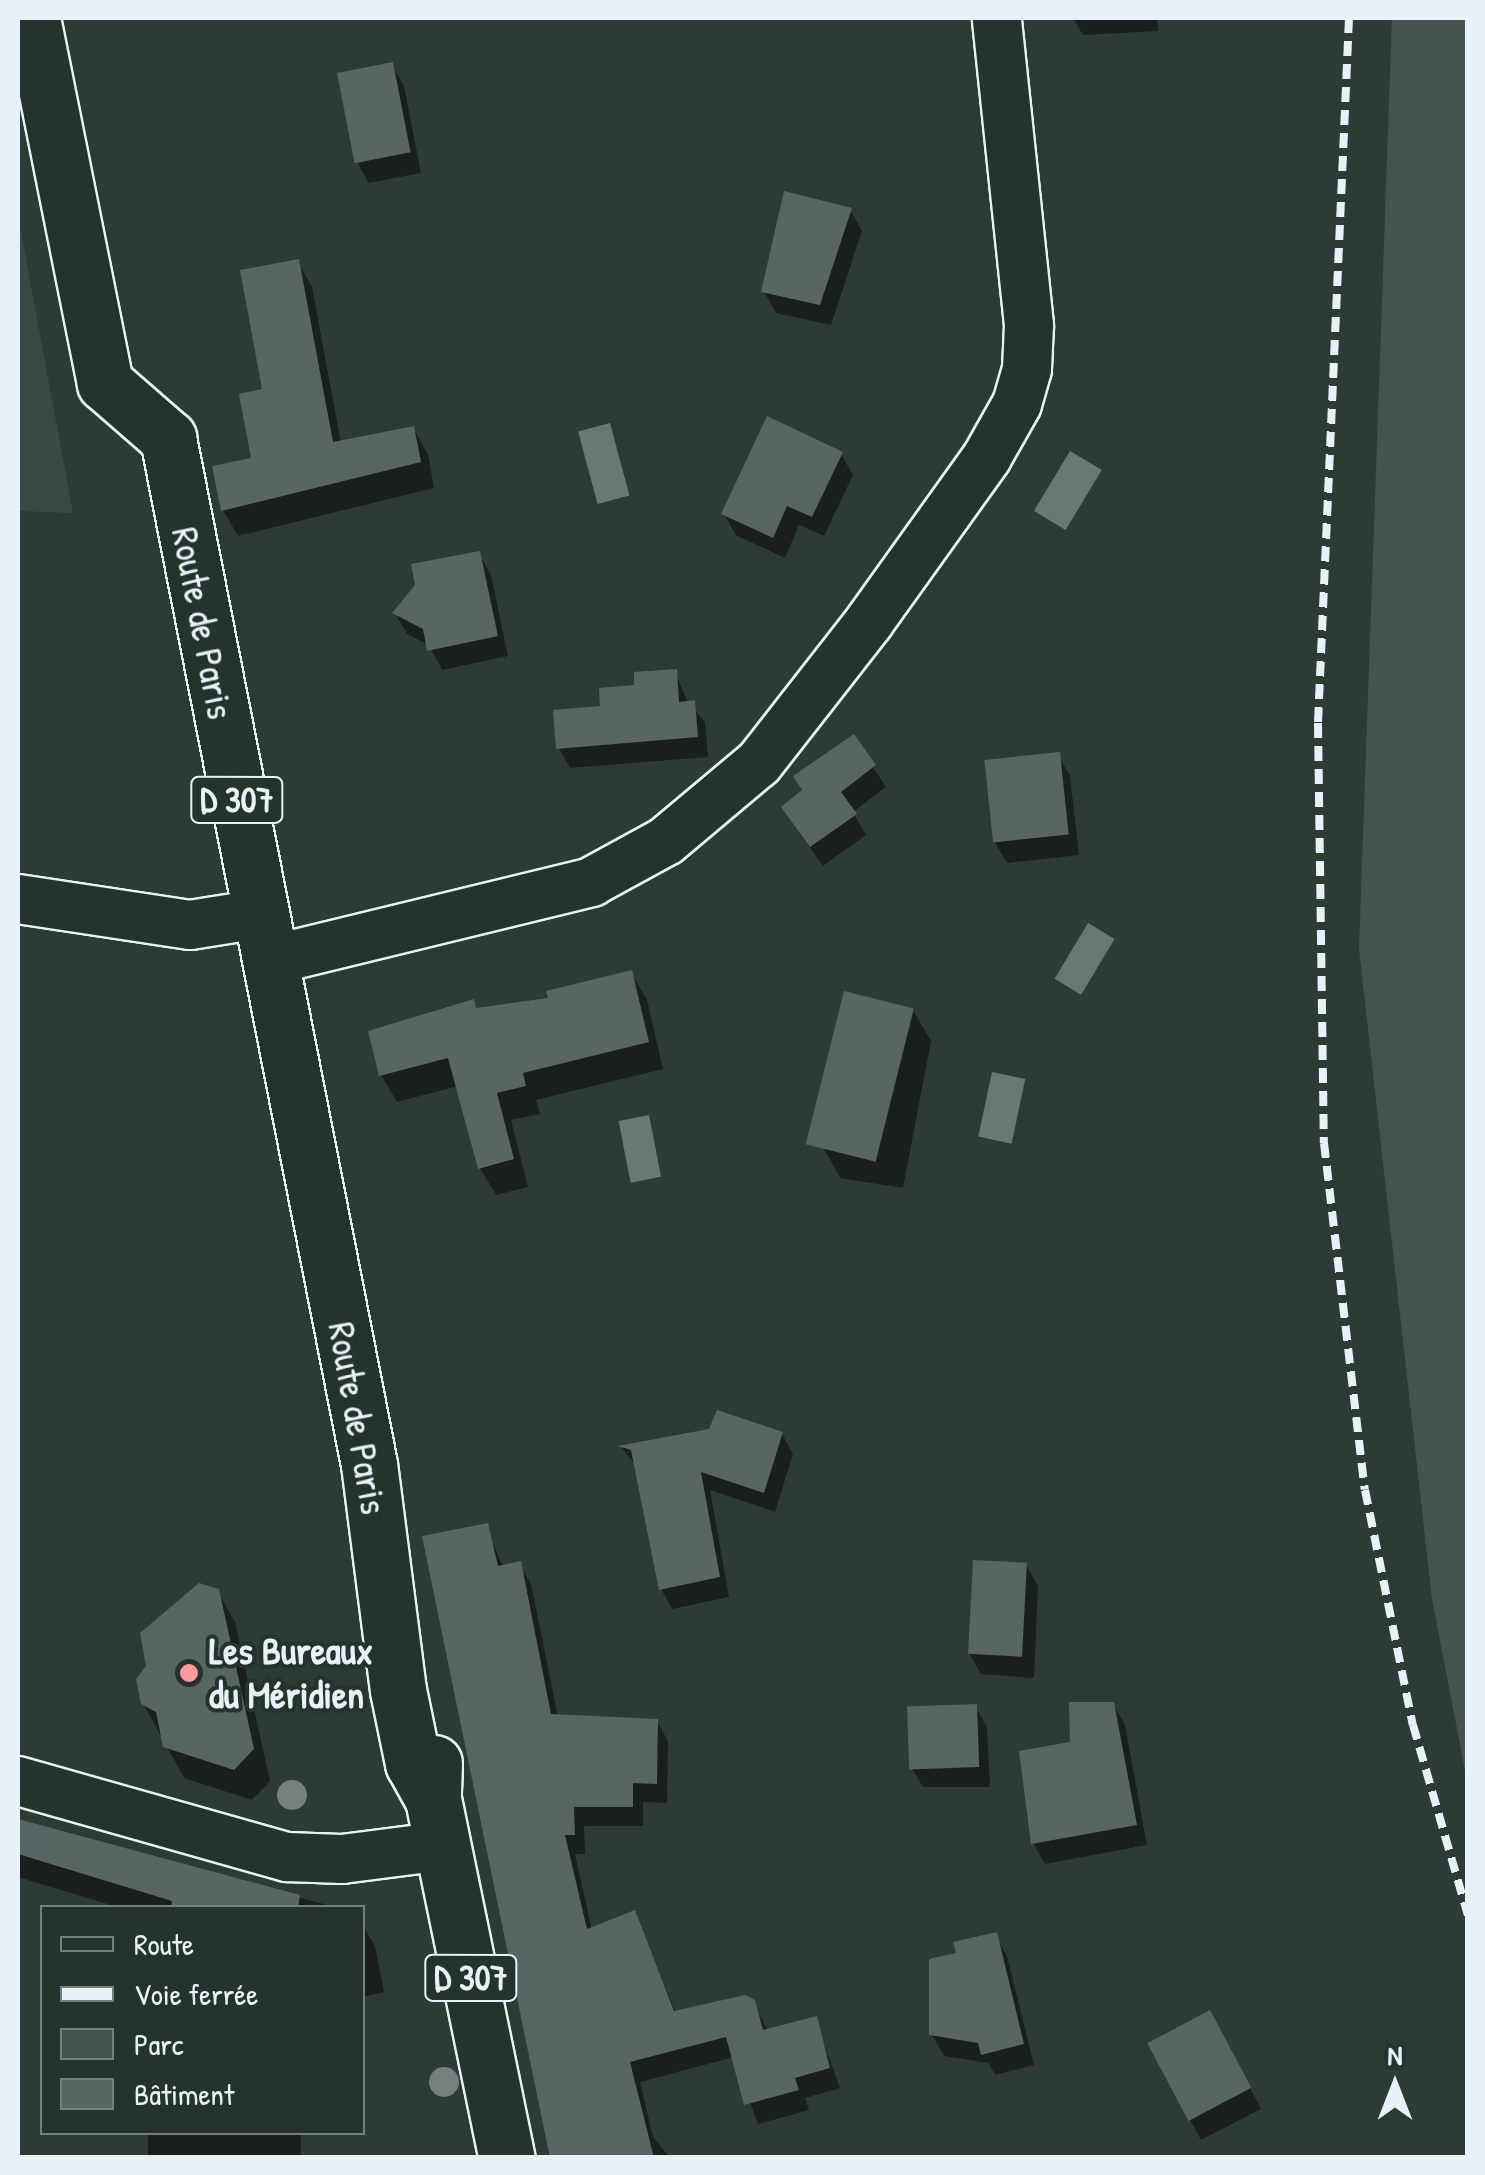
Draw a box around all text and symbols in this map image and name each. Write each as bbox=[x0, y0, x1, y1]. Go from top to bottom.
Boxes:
street label: Route de Paris bbox=[162, 523, 244, 723]
road number: D 307 bbox=[190, 770, 284, 830]
street label: Route de Paris bbox=[319, 1318, 397, 1518]
place label: Les Bureaux du Méridien bbox=[209, 1628, 373, 1718]
marker: Les Bureaux du Méridien bbox=[178, 1662, 200, 1684]
legend bbox=[40, 1905, 365, 2135]
text: Route bbox=[134, 1924, 194, 1964]
road number: D 307 bbox=[424, 1948, 518, 2008]
text: Voie ferrée bbox=[134, 1974, 258, 2014]
text: Parc bbox=[134, 2024, 183, 2064]
north arrow bbox=[1345, 2035, 1445, 2135]
text: N bbox=[1388, 2036, 1402, 2074]
text: Bâtiment bbox=[134, 2074, 234, 2114]

